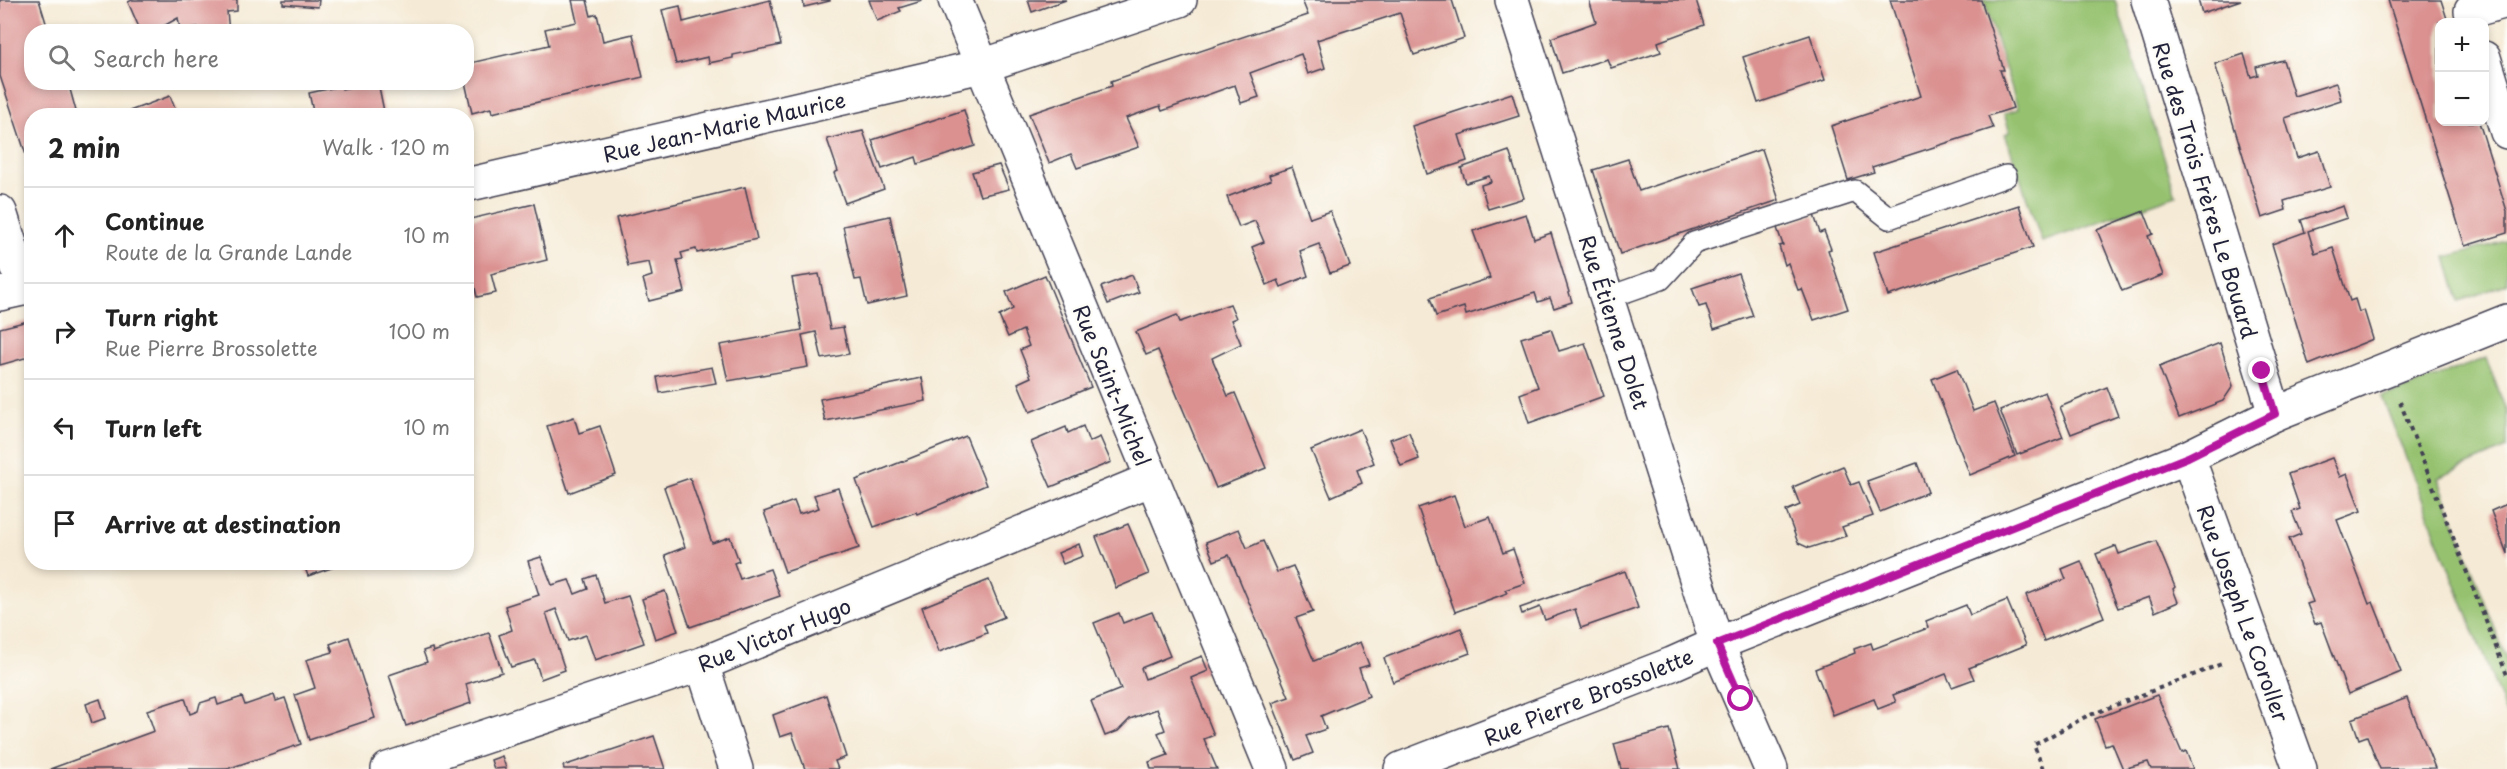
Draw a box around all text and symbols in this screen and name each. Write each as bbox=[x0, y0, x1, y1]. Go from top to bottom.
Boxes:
map controls bbox=[2435, 18, 2489, 126]
button: + bbox=[2435, 18, 2489, 72]
search box bbox=[24, 24, 474, 90]
street label: Rue des Trois Frères Le Bouard bbox=[2146, 38, 2266, 342]
icon: search bbox=[45, 41, 78, 74]
text: Search here bbox=[93, 41, 219, 74]
button: − bbox=[2435, 72, 2489, 126]
street label: Rue Jean-Marie Maurice bbox=[600, 83, 848, 169]
text: 2 min bbox=[48, 128, 121, 167]
text: Walk · 120 m bbox=[322, 132, 450, 162]
text: Continue bbox=[105, 204, 204, 237]
icon: ahead bbox=[48, 219, 81, 252]
text: 10 m bbox=[403, 220, 450, 250]
street label: Rue Étienne Dolet bbox=[1572, 231, 1658, 413]
text: Route de la Grande Lande bbox=[105, 237, 352, 267]
text: Turn right bbox=[105, 300, 218, 333]
street label: Rue Saint-Michel bbox=[1066, 300, 1160, 470]
icon: right bbox=[48, 315, 81, 348]
text: 100 m bbox=[389, 316, 450, 346]
text: Rue Pierre Brossolette bbox=[105, 333, 318, 363]
route end bbox=[2248, 357, 2274, 383]
icon: left bbox=[48, 411, 81, 444]
text: Turn left bbox=[105, 411, 202, 444]
text: 10 m bbox=[403, 412, 450, 442]
street label: Rue Joseph Le Coroller bbox=[2190, 500, 2298, 726]
icon: arrive bbox=[48, 507, 81, 540]
text: Arrive at destination bbox=[105, 507, 341, 540]
street label: Rue Victor Hugo bbox=[693, 589, 855, 679]
street label: Rue Pierre Brossolette bbox=[1479, 639, 1697, 753]
route start bbox=[1727, 685, 1753, 711]

